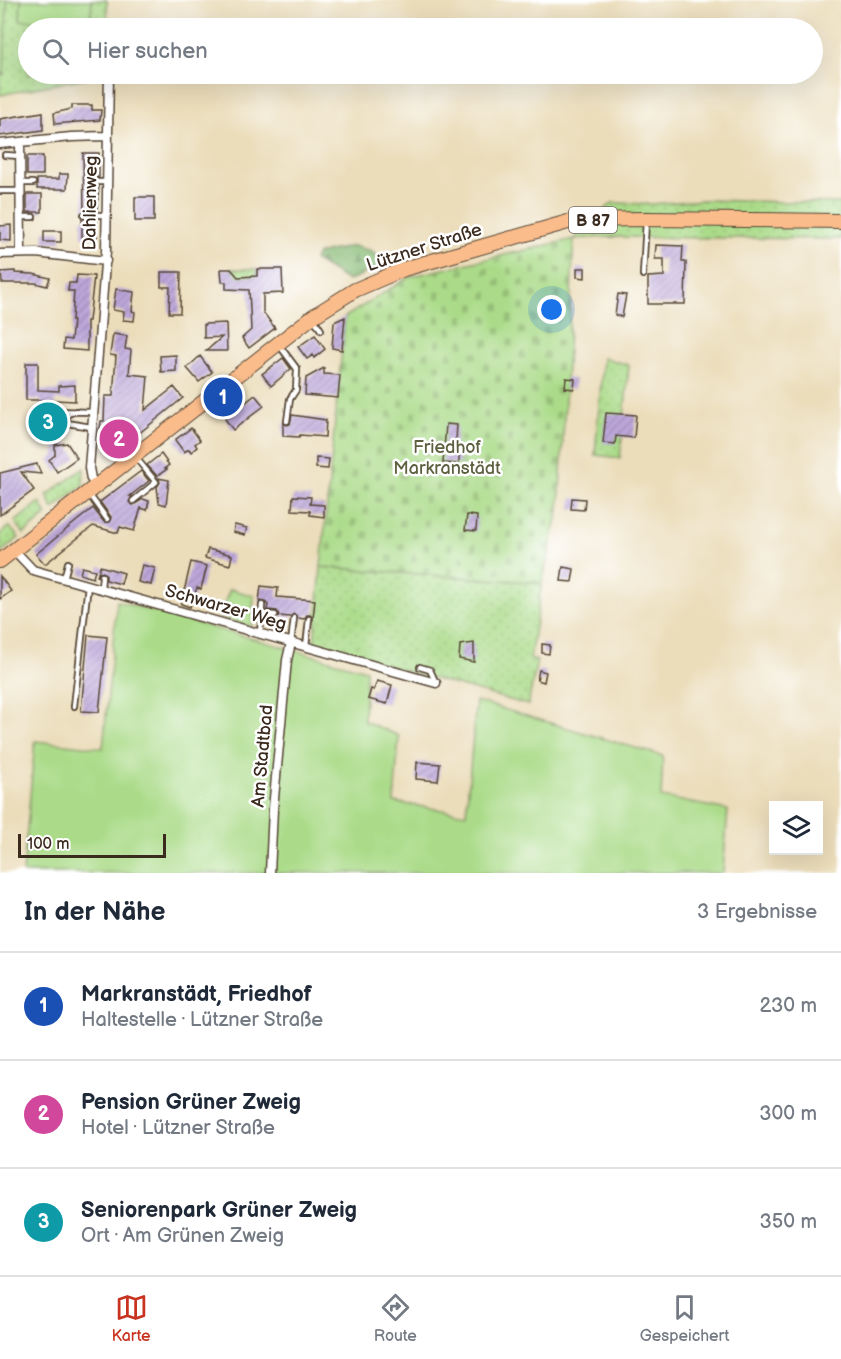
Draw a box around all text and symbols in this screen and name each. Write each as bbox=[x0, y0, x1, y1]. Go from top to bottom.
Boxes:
search box bbox=[18, 18, 823, 84]
icon: search bbox=[39, 35, 72, 68]
text: Hier suchen bbox=[87, 38, 208, 65]
street label: Dahlienweg bbox=[79, 155, 102, 251]
road number: B 87 bbox=[569, 207, 617, 233]
street label: Lützner Straße bbox=[364, 219, 485, 276]
your location bbox=[537, 295, 566, 324]
pin: 1 bbox=[204, 374, 242, 420]
pin: 3 bbox=[28, 400, 68, 444]
pin: 2 bbox=[100, 416, 138, 462]
park label: Friedhof Markranstädt bbox=[393, 437, 501, 479]
street label: Schwarzer Weg bbox=[163, 580, 289, 635]
street label: Am Stadtbad bbox=[248, 704, 277, 808]
map controls bbox=[769, 801, 823, 855]
button: layers bbox=[769, 801, 823, 855]
scale bar bbox=[18, 831, 166, 858]
text: 100 m bbox=[27, 835, 70, 854]
text: In der Nähe bbox=[24, 897, 166, 928]
text: 3 Ergebnisse bbox=[697, 900, 817, 924]
text: Markranstädt, Friedhof bbox=[81, 981, 312, 1008]
text: 1 bbox=[39, 994, 48, 1018]
text: 230 m bbox=[760, 994, 817, 1018]
text: Haltestelle · Lützner Straße bbox=[81, 1008, 323, 1032]
text: Pension Grüner Zweig bbox=[81, 1089, 301, 1116]
text: 2 bbox=[38, 1102, 49, 1126]
text: 300 m bbox=[759, 1102, 817, 1126]
text: Hotel · Lützner Straße bbox=[81, 1116, 275, 1140]
text: Seniorenpark Grüner Zweig bbox=[81, 1197, 357, 1224]
text: 3 bbox=[38, 1210, 49, 1234]
text: 350 m bbox=[760, 1210, 817, 1234]
text: Ort · Am Grünen Zweig bbox=[81, 1224, 284, 1248]
tab: Karte bbox=[112, 1291, 151, 1346]
tab: Route bbox=[374, 1291, 417, 1346]
tab: Gespeichert bbox=[640, 1291, 729, 1346]

